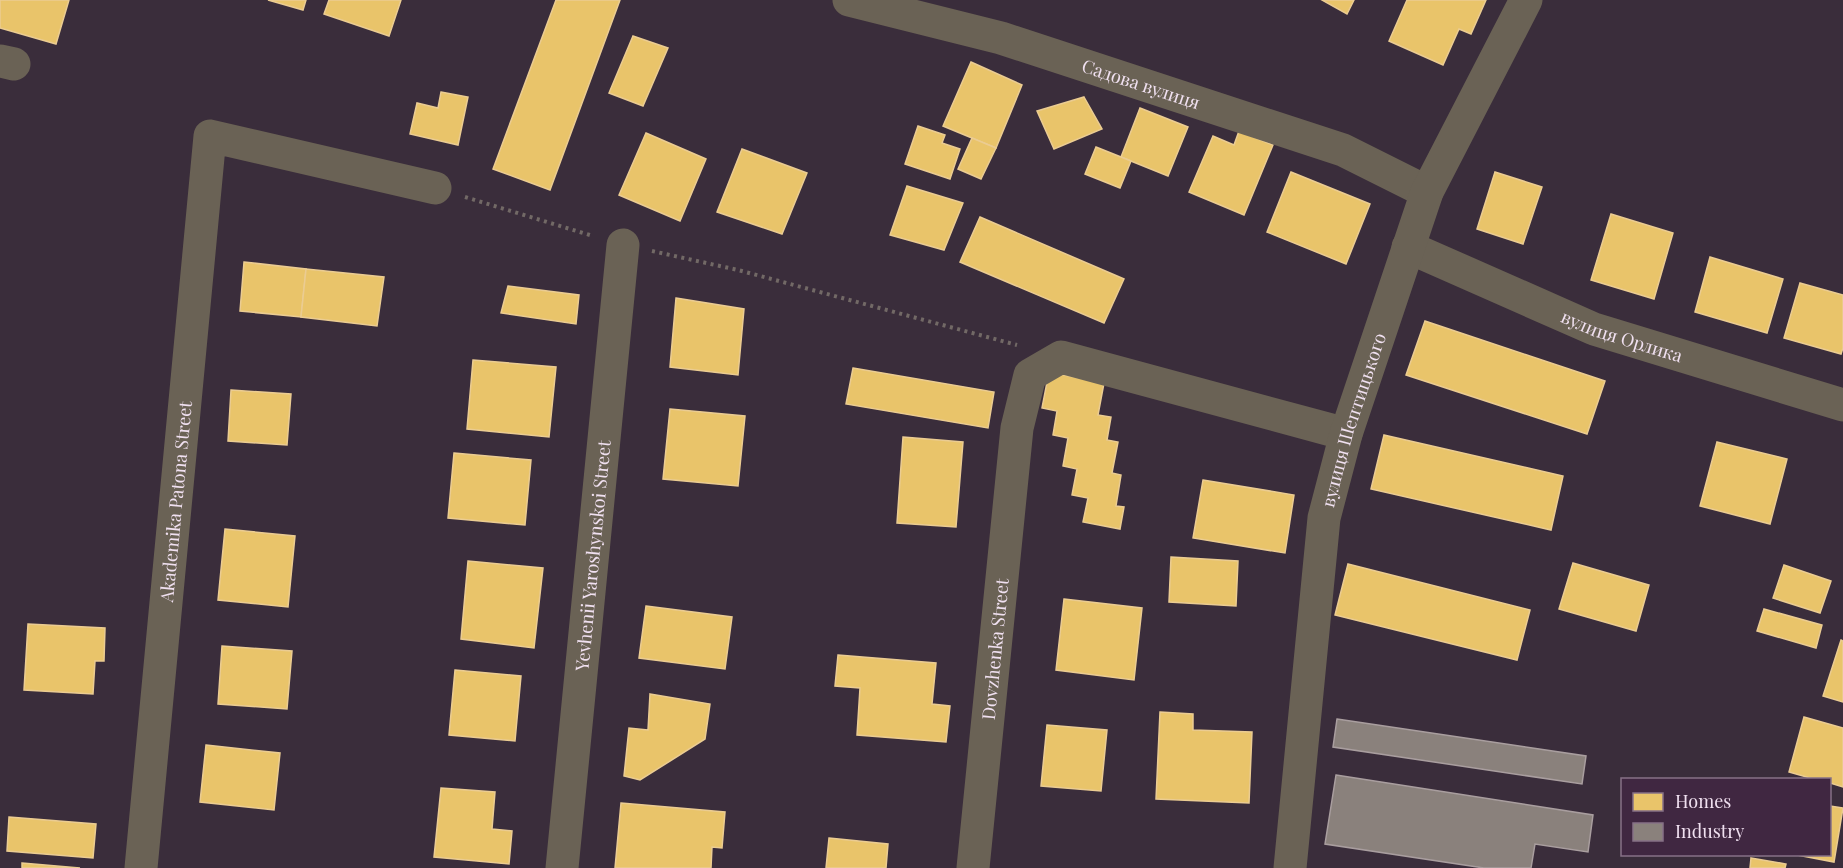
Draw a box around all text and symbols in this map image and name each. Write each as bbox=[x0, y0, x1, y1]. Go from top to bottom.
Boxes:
street label: Садова вулиця bbox=[1079, 53, 1203, 114]
street label: вулиця Орлика bbox=[1557, 304, 1686, 367]
street label: вулиця Шептицького bbox=[1315, 329, 1391, 510]
street label: Akademika Patona Street bbox=[154, 399, 197, 604]
street label: Yevhenii Yaroshynskoi Street bbox=[569, 438, 616, 673]
street label: Dovzhenka Street bbox=[976, 577, 1014, 721]
legend bbox=[1621, 778, 1831, 856]
text: Homes bbox=[1675, 789, 1731, 813]
text: Industry bbox=[1675, 819, 1744, 843]

